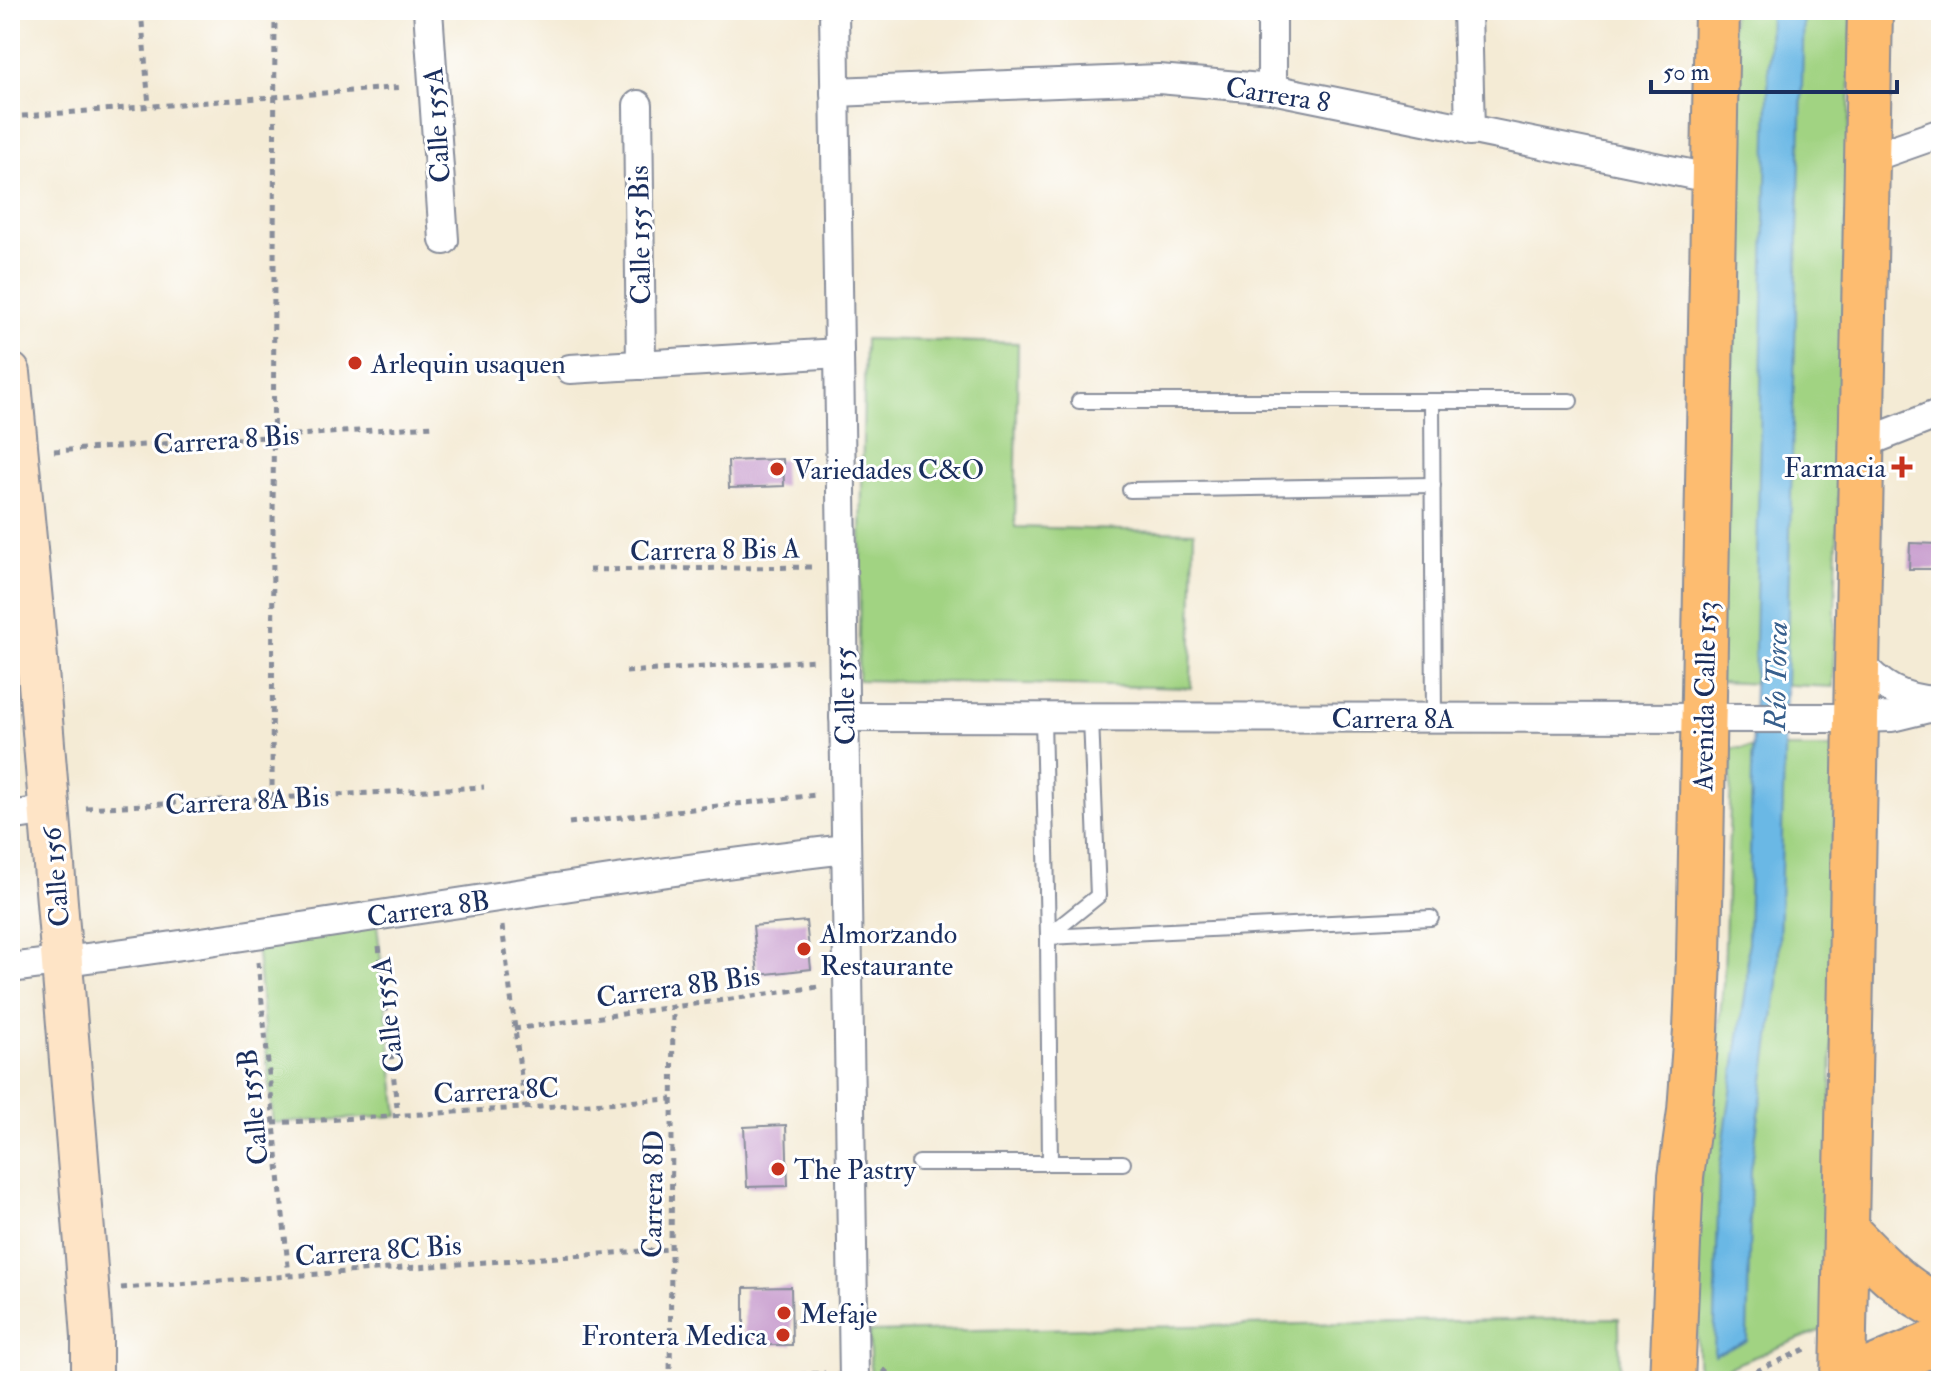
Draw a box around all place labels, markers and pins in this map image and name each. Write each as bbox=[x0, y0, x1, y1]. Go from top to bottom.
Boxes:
place label: Arlequin usaquen bbox=[370, 347, 566, 382]
marker: Arlequin usaquen bbox=[346, 354, 364, 372]
place label: Farmacia bbox=[1784, 451, 1886, 486]
place label: Variedades C&O bbox=[793, 453, 984, 488]
marker: Farmacia bbox=[1893, 458, 1911, 476]
marker: Variedades C&O bbox=[768, 460, 786, 478]
place label: Almorzando Restaurante bbox=[819, 917, 957, 984]
marker: Almorzando Restaurante bbox=[795, 940, 813, 958]
place label: The Pastry bbox=[794, 1153, 916, 1188]
marker: The Pastry bbox=[769, 1160, 787, 1178]
place label: Mefaje bbox=[800, 1297, 877, 1332]
marker: Mefaje bbox=[775, 1304, 793, 1322]
place label: Frontera Medica bbox=[581, 1319, 767, 1354]
marker: Frontera Medica bbox=[774, 1326, 792, 1344]

